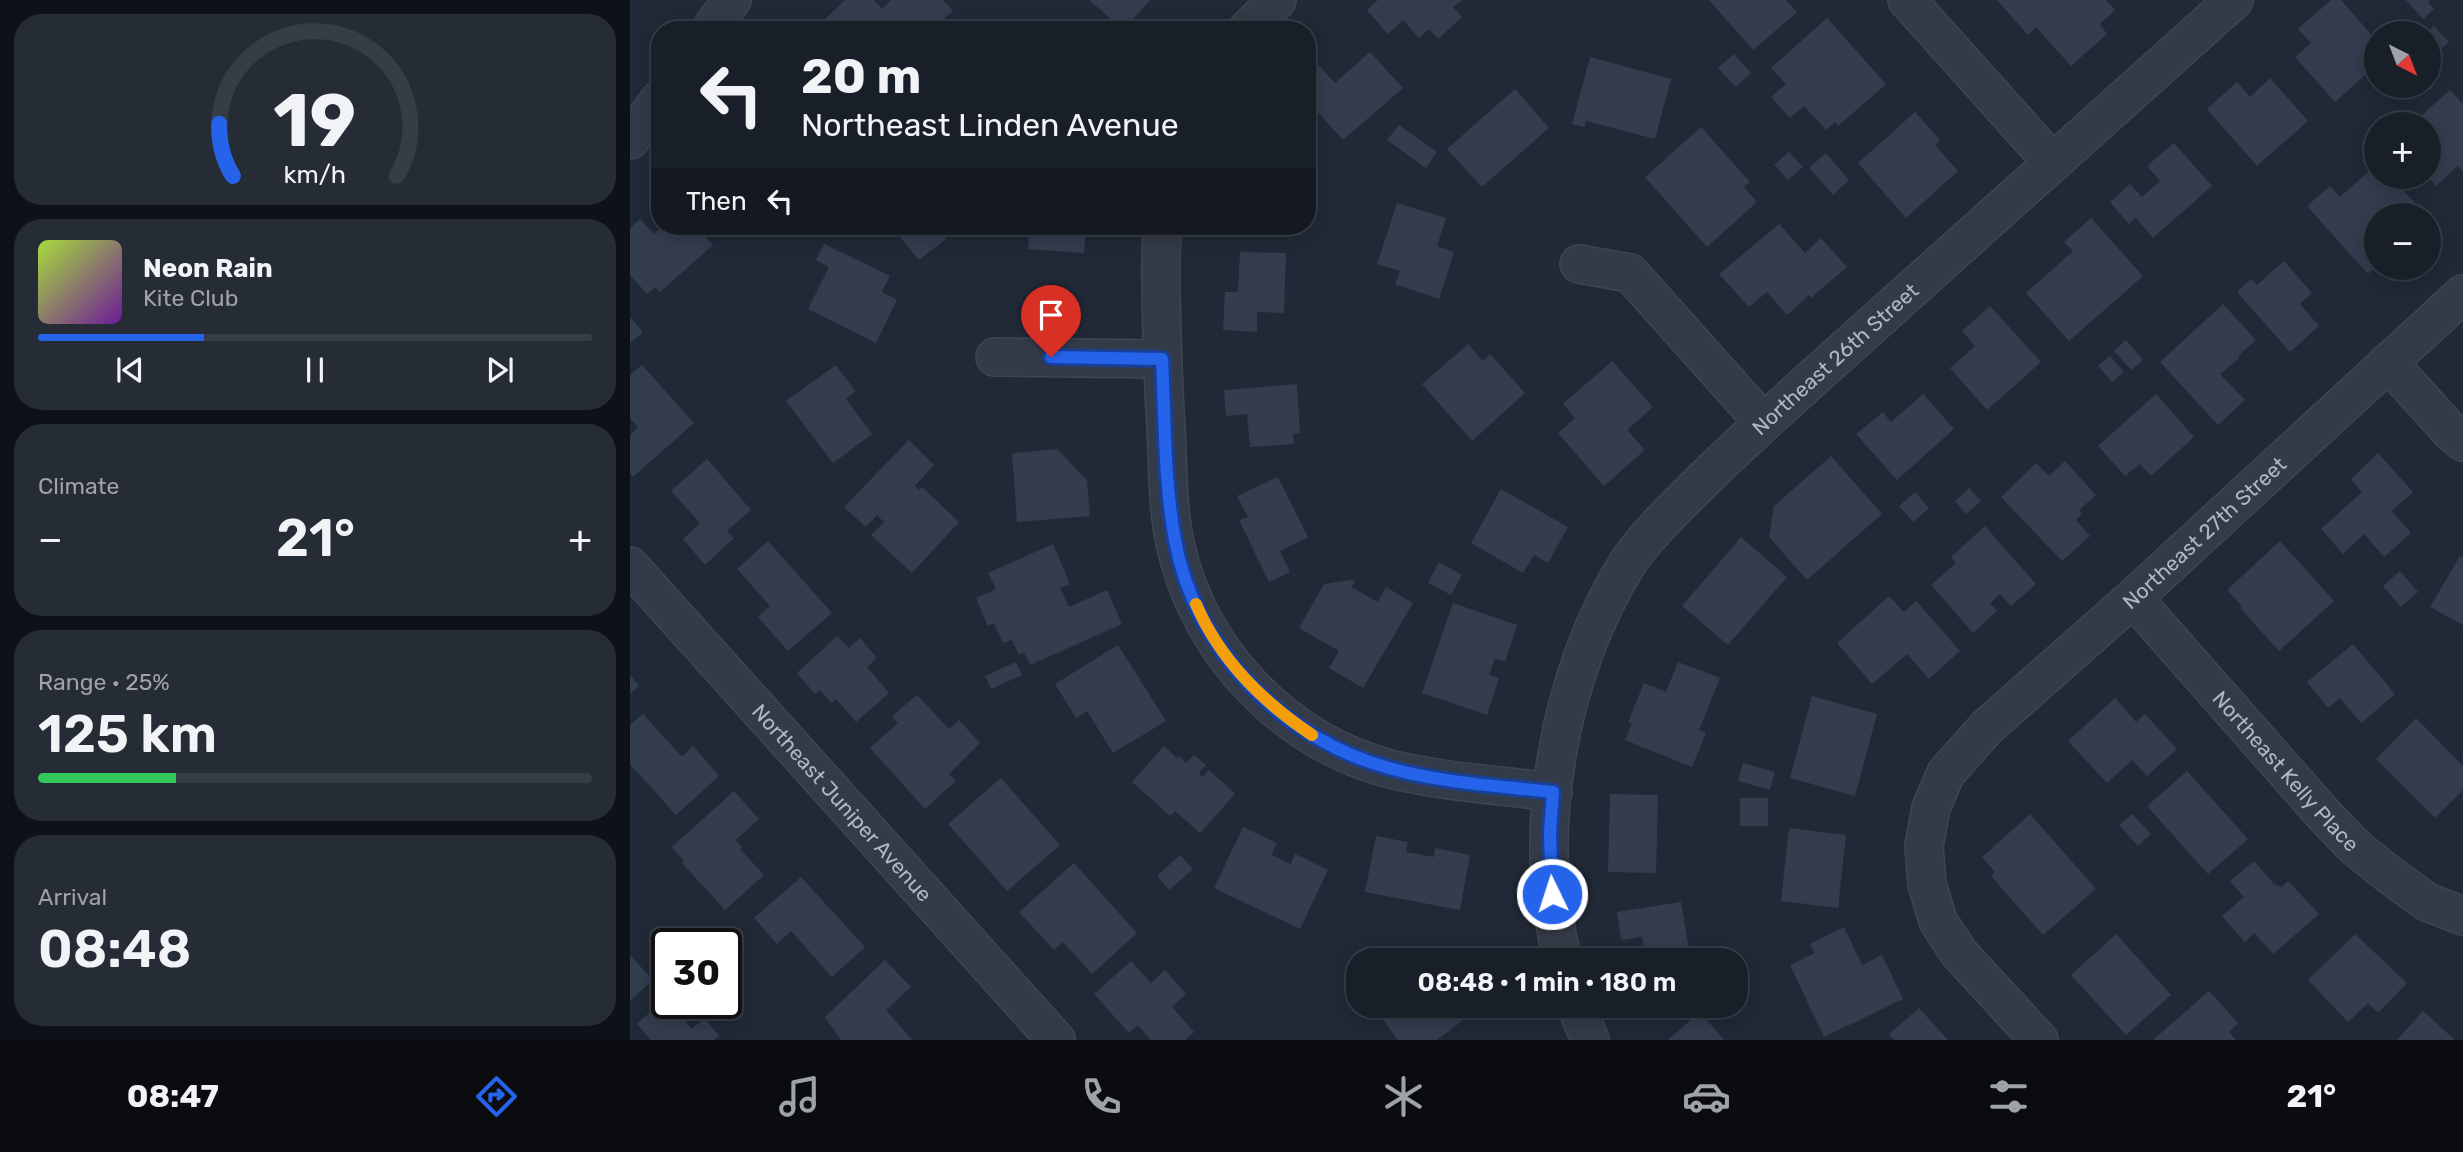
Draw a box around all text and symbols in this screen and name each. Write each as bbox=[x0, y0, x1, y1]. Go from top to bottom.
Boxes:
north arrow bbox=[2364, 21, 2441, 98]
map controls bbox=[2364, 21, 2441, 280]
text: 20 m bbox=[801, 47, 922, 105]
icon: left bbox=[686, 49, 777, 140]
text: 19 bbox=[274, 78, 356, 164]
text: Northeast Linden Avenue bbox=[801, 106, 1179, 144]
button: + bbox=[2364, 112, 2441, 189]
text: km/h bbox=[284, 159, 346, 188]
icon: left bbox=[761, 182, 799, 220]
text: Then bbox=[686, 186, 747, 217]
button: − bbox=[2364, 203, 2441, 280]
text: Neon Rain bbox=[143, 253, 273, 284]
street label: Northeast 26th Street bbox=[1747, 277, 1923, 440]
text: Kite Club bbox=[143, 284, 238, 312]
pin bbox=[1021, 285, 1081, 357]
icon: arrive bbox=[1032, 296, 1070, 334]
icon: previous bbox=[111, 351, 149, 389]
icon: pause bbox=[296, 351, 334, 389]
icon: next bbox=[481, 351, 519, 389]
street label: Northeast 27th Street bbox=[2117, 451, 2291, 614]
text: Climate bbox=[38, 472, 119, 500]
text: 21° bbox=[276, 507, 355, 569]
text: − bbox=[38, 516, 63, 562]
text: + bbox=[568, 516, 592, 562]
text: Range · 25% bbox=[38, 668, 170, 696]
street label: Northeast Kelly Place bbox=[2208, 685, 2365, 856]
street label: Northeast Juniper Avenue bbox=[747, 699, 938, 906]
text: 125 km bbox=[38, 703, 217, 765]
position arrow bbox=[1515, 857, 1589, 931]
text: Arrival bbox=[38, 883, 107, 911]
text: 08:48 bbox=[38, 918, 191, 980]
speed limit sign: 30 bbox=[651, 928, 742, 1019]
text: 08:48 · 1 min · 180 m bbox=[1418, 967, 1676, 998]
icon: directions bbox=[472, 1072, 521, 1121]
icon: music bbox=[775, 1072, 824, 1121]
icon: phone bbox=[1077, 1072, 1126, 1121]
icon: climate bbox=[1379, 1072, 1428, 1121]
icon: car bbox=[1682, 1072, 1731, 1121]
icon: filters bbox=[1984, 1072, 2033, 1121]
text: 08:47 bbox=[127, 1077, 219, 1115]
text: 21° bbox=[2286, 1077, 2336, 1115]

